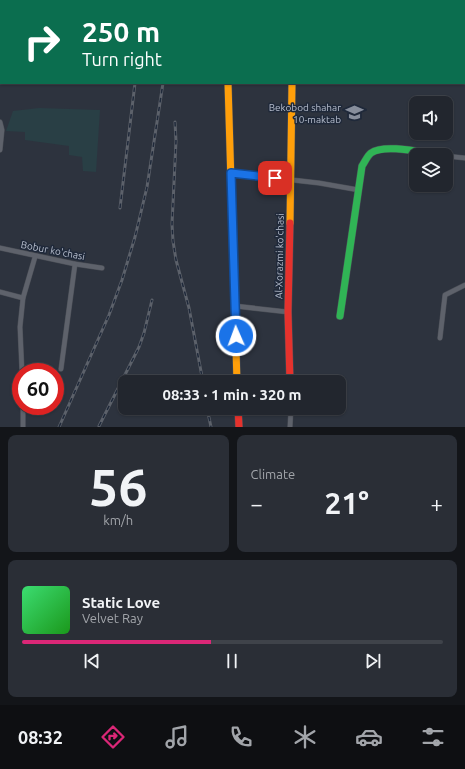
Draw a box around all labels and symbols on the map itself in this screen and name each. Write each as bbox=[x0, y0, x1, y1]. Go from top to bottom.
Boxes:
place label: Bekobod shahar 10-maktab bbox=[269, 102, 341, 125]
school or university icon: Bekobod shahar 10-maktab bbox=[344, 103, 364, 123]
pin bbox=[258, 161, 292, 195]
street label: Al-Xorazmi ko'chasi bbox=[273, 213, 286, 299]
street label: Bobur ko'chasi bbox=[20, 239, 86, 262]
position arrow bbox=[215, 315, 257, 357]
speed limit sign: 60 bbox=[12, 363, 64, 415]

